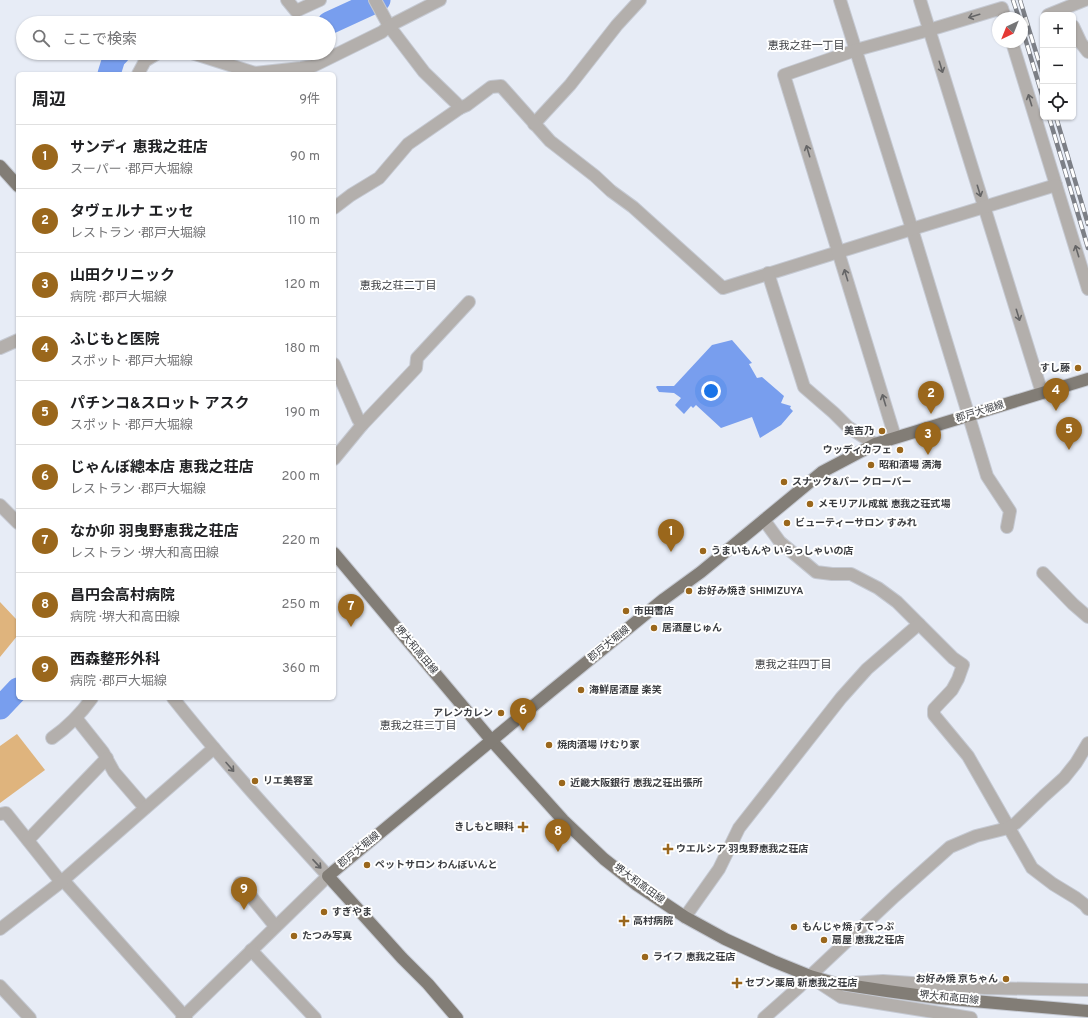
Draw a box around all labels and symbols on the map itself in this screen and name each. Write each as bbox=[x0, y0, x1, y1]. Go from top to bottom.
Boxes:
north arrow bbox=[992, 12, 1028, 48]
one-way arrow bbox=[968, 13, 981, 20]
district label: 恵我之荘一丁目 bbox=[768, 39, 845, 53]
one-way arrow bbox=[938, 60, 945, 73]
one-way arrow bbox=[1026, 94, 1033, 107]
one-way arrow bbox=[803, 146, 811, 158]
one-way arrow bbox=[976, 185, 983, 198]
one-way arrow bbox=[1073, 245, 1080, 258]
one-way arrow bbox=[842, 269, 849, 282]
district label: 恵我之荘二丁目 bbox=[360, 279, 437, 293]
one-way arrow bbox=[1015, 309, 1022, 322]
place label: すし藤 bbox=[1040, 362, 1070, 375]
marker: すし藤 bbox=[1073, 363, 1083, 373]
pin: 4 bbox=[1043, 378, 1069, 411]
your location bbox=[701, 381, 721, 401]
pin: 2 bbox=[918, 381, 944, 414]
one-way arrow bbox=[880, 394, 887, 407]
street label: 郡戸大堀線 bbox=[954, 398, 1006, 426]
pin: 5 bbox=[1056, 417, 1082, 450]
pin: 3 bbox=[915, 422, 941, 455]
place label: 美吉乃 bbox=[844, 425, 874, 438]
marker: 美吉乃 bbox=[877, 426, 887, 436]
place label: ウッディカフェ bbox=[823, 444, 892, 457]
marker: ウッディカフェ bbox=[895, 445, 905, 455]
place label: 昭和酒場 満海 bbox=[879, 459, 942, 472]
marker: 昭和酒場 満海 bbox=[866, 460, 876, 470]
place label: スナック&バー クローバー bbox=[792, 476, 912, 489]
marker: スナック&バー クローバー bbox=[779, 477, 789, 487]
place label: メモリアル成就 恵我之荘式場 bbox=[818, 498, 950, 511]
marker: メモリアル成就 恵我之荘式場 bbox=[805, 499, 815, 509]
place label: ビューティーサロン すみれ bbox=[795, 517, 917, 530]
marker: ビューティーサロン すみれ bbox=[782, 518, 792, 528]
pin: 1 bbox=[658, 519, 684, 552]
place label: うまいもんや いらっしゃいの店 bbox=[711, 545, 854, 558]
marker: うまいもんや いらっしゃいの店 bbox=[698, 546, 708, 556]
place label: お好み焼き SHIMIZUYA bbox=[697, 585, 803, 598]
marker: お好み焼き SHIMIZUYA bbox=[684, 586, 694, 596]
pin: 7 bbox=[338, 594, 364, 627]
place label: 市田書店 bbox=[634, 605, 674, 618]
marker: 市田書店 bbox=[621, 606, 631, 616]
place label: 居酒屋じゅん bbox=[662, 622, 722, 635]
street label: 堺大和高田線 bbox=[392, 623, 440, 677]
street label: 郡戸大堀線 bbox=[585, 623, 633, 665]
marker: 居酒屋じゅん bbox=[649, 623, 659, 633]
district label: 恵我之荘四丁目 bbox=[755, 658, 832, 672]
place label: 海鮮居酒屋 楽笑 bbox=[589, 684, 662, 697]
marker: 海鮮居酒屋 楽笑 bbox=[576, 685, 586, 695]
pin: 6 bbox=[510, 698, 536, 731]
place label: アレンカレン bbox=[433, 707, 493, 720]
marker: アレンカレン bbox=[496, 708, 506, 718]
district label: 恵我之荘三丁目 bbox=[380, 719, 457, 733]
place label: 焼肉酒場 けむり家 bbox=[557, 739, 640, 752]
marker: 焼肉酒場 けむり家 bbox=[544, 740, 554, 750]
one-way arrow bbox=[225, 761, 234, 771]
place label: リエ美容室 bbox=[263, 775, 313, 788]
marker: リエ美容室 bbox=[250, 776, 260, 786]
place label: 近畿大阪銀行 恵我之荘出張所 bbox=[570, 777, 703, 790]
marker: 近畿大阪銀行 恵我之荘出張所 bbox=[557, 778, 567, 788]
pin: 8 bbox=[545, 819, 571, 852]
place label: きしもと眼科 bbox=[454, 821, 514, 834]
marker: きしもと眼科 bbox=[517, 821, 529, 833]
street label: 郡戸大堀線 bbox=[335, 829, 383, 871]
place label: ウエルシア 羽曳野恵我之荘店 bbox=[676, 843, 809, 856]
marker: ウエルシア 羽曳野恵我之荘店 bbox=[663, 844, 673, 854]
one-way arrow bbox=[312, 858, 321, 869]
place label: ペットサロン わんぽいんと bbox=[375, 859, 498, 872]
marker: ペットサロン わんぽいんと bbox=[362, 860, 372, 870]
street label: 堺大和高田線 bbox=[611, 861, 667, 907]
pin: 9 bbox=[231, 877, 257, 910]
place label: すぎやま bbox=[332, 906, 372, 919]
marker: すぎやま bbox=[319, 907, 329, 917]
marker: 高村病院 bbox=[618, 915, 630, 927]
place label: 高村病院 bbox=[633, 915, 673, 928]
place label: もんじゃ焼 すてっぷ bbox=[802, 921, 894, 934]
marker: もんじゃ焼 すてっぷ bbox=[789, 922, 799, 932]
place label: たつみ写真 bbox=[302, 930, 352, 943]
marker: たつみ写真 bbox=[289, 931, 299, 941]
place label: 扇屋 恵我之荘店 bbox=[831, 934, 905, 947]
marker: 扇屋 恵我之荘店 bbox=[819, 935, 829, 945]
place label: ライフ 恵我之荘店 bbox=[653, 951, 736, 964]
marker: ライフ 恵我之荘店 bbox=[640, 952, 650, 962]
place label: お好み焼 京ちゃん bbox=[916, 973, 998, 986]
marker: お好み焼 京ちゃん bbox=[1001, 974, 1011, 984]
place label: セブン薬局 新恵我之荘店 bbox=[745, 977, 858, 990]
marker: セブン薬局 新恵我之荘店 bbox=[732, 978, 742, 988]
street label: 堺大和高田線 bbox=[918, 988, 980, 1008]

